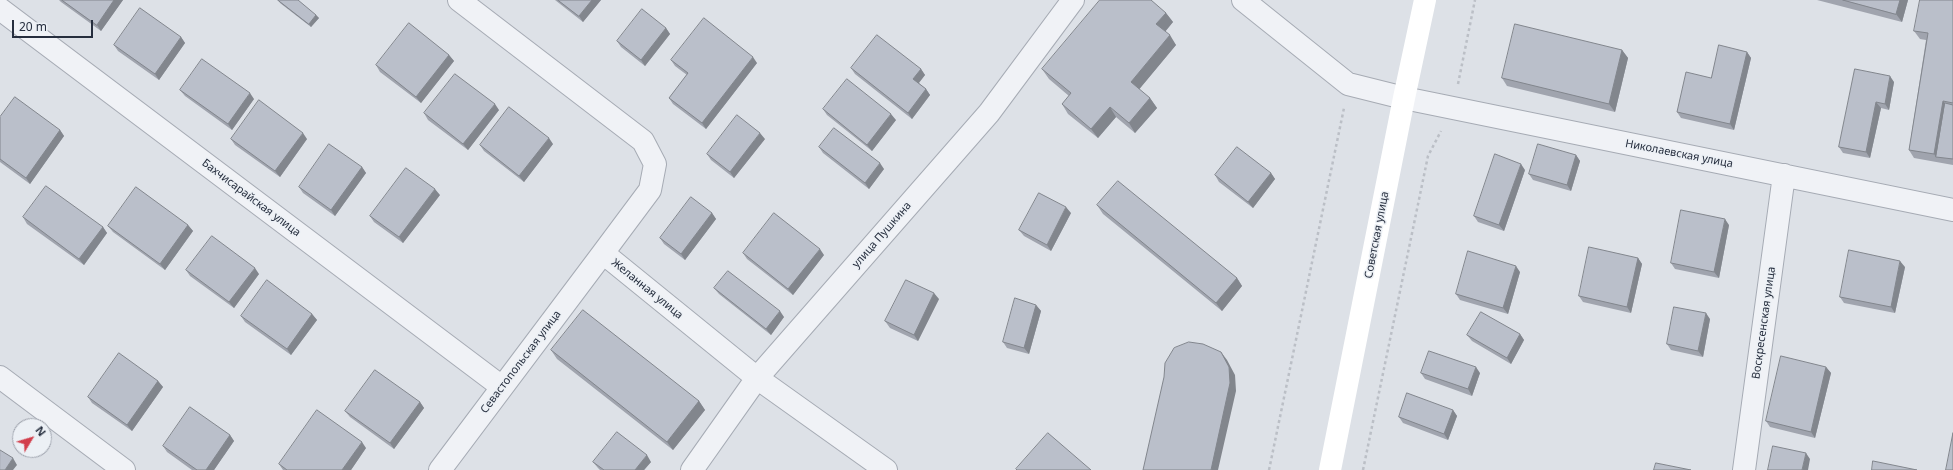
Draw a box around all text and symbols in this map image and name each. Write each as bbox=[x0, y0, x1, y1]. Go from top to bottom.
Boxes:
scale bar bbox=[14, 12, 95, 38]
text: 20 m bbox=[19, 18, 47, 35]
street label: Николаевская улица bbox=[1624, 137, 1734, 171]
street label: Бахчисарайская улица bbox=[199, 157, 303, 239]
street label: Советская улица bbox=[1362, 190, 1392, 280]
street label: улица Пушкина bbox=[850, 199, 914, 271]
street label: Желанная улица bbox=[609, 256, 685, 322]
street label: Воскресенская улица bbox=[1750, 266, 1778, 380]
street label: Севастопольская улица bbox=[478, 308, 564, 416]
north arrow bbox=[12, 418, 52, 458]
text: N bbox=[32, 423, 50, 439]

